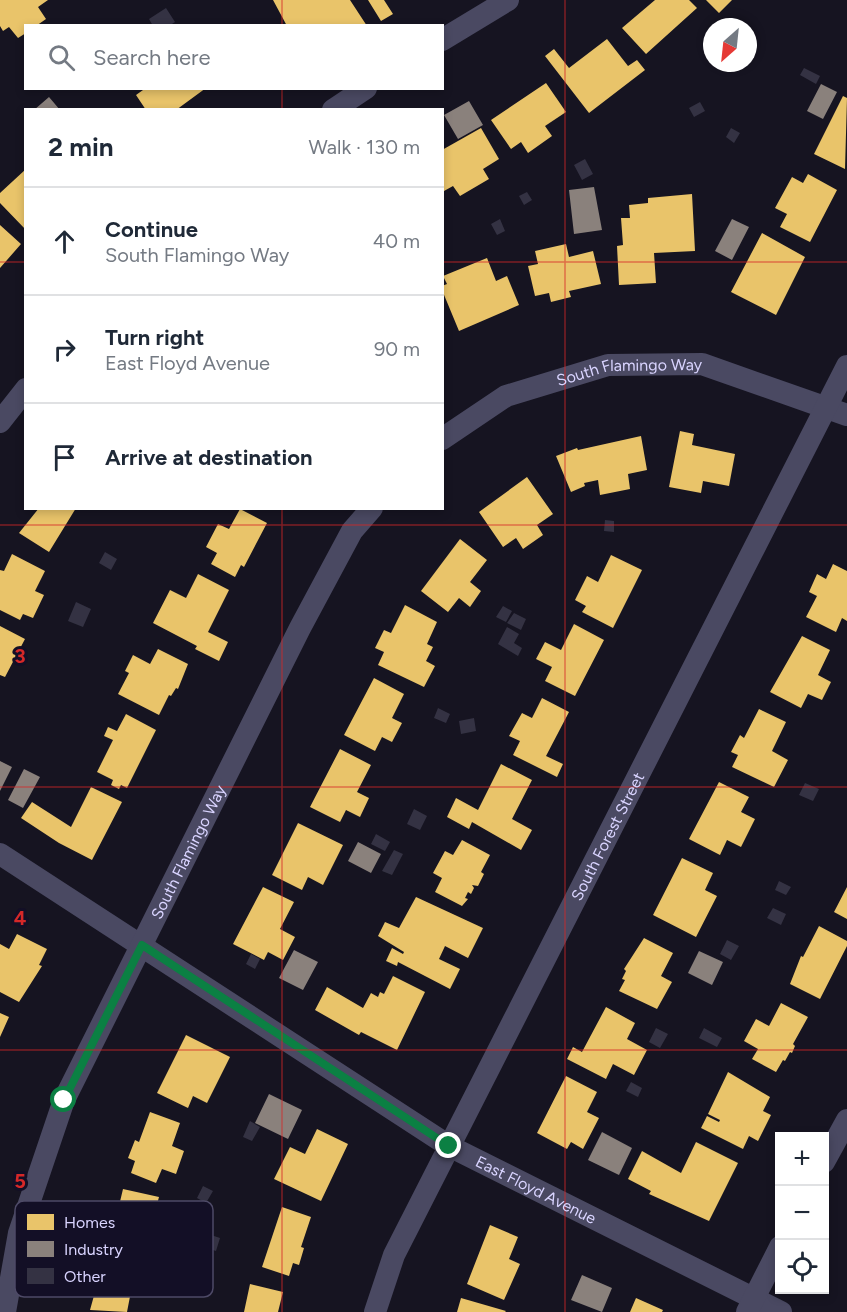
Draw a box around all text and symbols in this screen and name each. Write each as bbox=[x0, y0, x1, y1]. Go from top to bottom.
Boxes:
north arrow bbox=[703, 18, 757, 72]
search box bbox=[24, 24, 444, 90]
icon: search bbox=[45, 41, 78, 74]
text: Search here bbox=[93, 44, 211, 71]
text: 2 min bbox=[48, 131, 114, 163]
text: Walk · 130 m bbox=[308, 135, 420, 159]
text: Continue bbox=[105, 216, 198, 243]
icon: ahead bbox=[48, 225, 81, 258]
text: 40 m bbox=[373, 229, 420, 253]
text: South Flamingo Way bbox=[105, 243, 289, 267]
text: Turn right bbox=[105, 324, 204, 351]
icon: right bbox=[48, 333, 81, 366]
text: 90 m bbox=[374, 337, 420, 361]
text: East Floyd Avenue bbox=[105, 351, 270, 375]
street label: South Flamingo Way bbox=[554, 354, 703, 390]
icon: arrive bbox=[48, 441, 81, 474]
text: Arrive at destination bbox=[105, 444, 313, 471]
text: 3 bbox=[14, 644, 26, 668]
street label: South Forest Street bbox=[567, 769, 648, 904]
street label: South Flamingo Way bbox=[147, 781, 230, 922]
text: 4 bbox=[14, 906, 27, 930]
route start bbox=[50, 1086, 76, 1112]
route end bbox=[435, 1132, 461, 1158]
map controls bbox=[775, 1132, 829, 1294]
button: + bbox=[775, 1132, 829, 1186]
street label: East Floyd Avenue bbox=[473, 1152, 600, 1228]
text: 5 bbox=[14, 1169, 26, 1193]
button: − bbox=[775, 1186, 829, 1240]
legend bbox=[15, 1201, 213, 1297]
text: Homes bbox=[64, 1213, 115, 1232]
text: Industry bbox=[64, 1240, 123, 1259]
button: locate bbox=[775, 1240, 829, 1294]
text: Other bbox=[64, 1267, 106, 1286]

